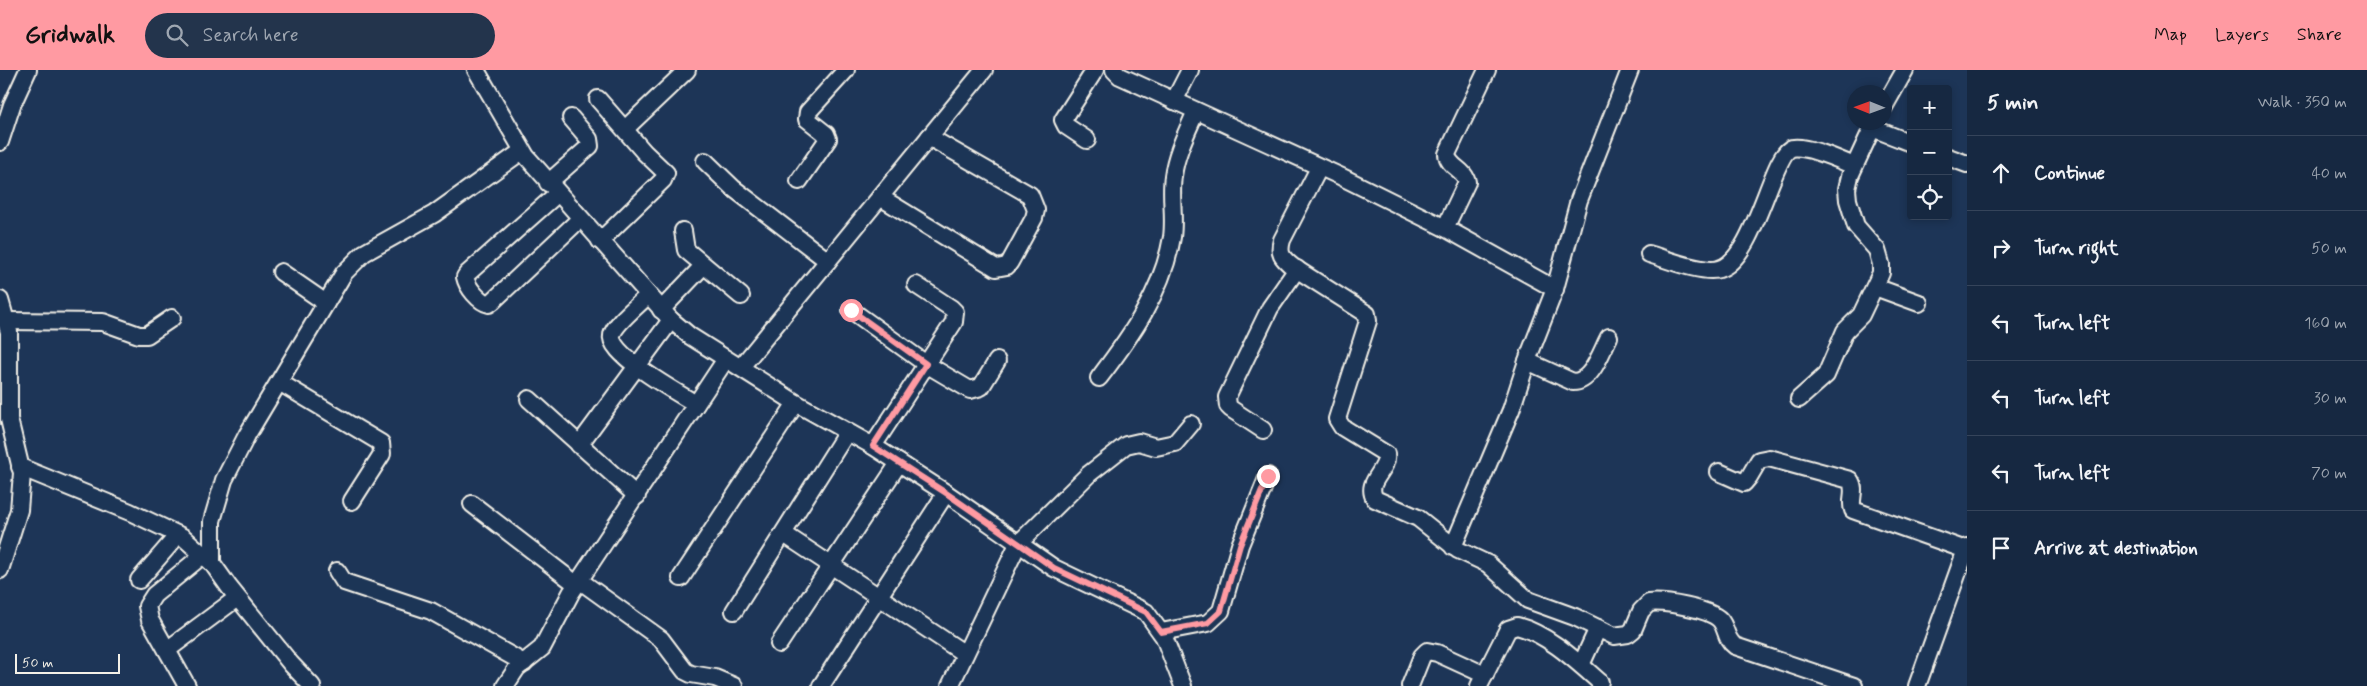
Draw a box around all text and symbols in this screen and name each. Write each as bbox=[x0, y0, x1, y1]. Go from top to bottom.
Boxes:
search box bbox=[145, 13, 495, 58]
text: Gridwalk bbox=[25, 20, 115, 51]
icon: search bbox=[163, 21, 191, 49]
text: Search here bbox=[203, 23, 298, 48]
text: Map bbox=[2154, 23, 2187, 47]
text: Layers bbox=[2215, 23, 2269, 47]
text: Share bbox=[2297, 23, 2342, 47]
north arrow bbox=[1847, 85, 1892, 130]
map controls bbox=[1907, 85, 1952, 220]
button: + bbox=[1907, 85, 1952, 130]
text: 5 min bbox=[1987, 89, 2039, 117]
text: Walk · 350 m bbox=[2258, 92, 2347, 113]
button: − bbox=[1907, 130, 1952, 175]
icon: ahead bbox=[1987, 159, 2015, 187]
text: Continue bbox=[2034, 161, 2105, 186]
text: 40 m bbox=[2311, 163, 2347, 184]
button: locate bbox=[1907, 175, 1952, 220]
icon: right bbox=[1987, 234, 2015, 262]
text: Turn right bbox=[2034, 236, 2118, 261]
text: 50 m bbox=[2311, 238, 2347, 259]
route start bbox=[840, 299, 863, 322]
icon: left bbox=[1987, 309, 2015, 337]
text: Turn left bbox=[2034, 311, 2110, 336]
text: 160 m bbox=[2304, 313, 2347, 334]
icon: left bbox=[1987, 384, 2015, 412]
text: Turn left bbox=[2034, 386, 2110, 411]
text: 30 m bbox=[2314, 388, 2347, 409]
icon: left bbox=[1987, 459, 2015, 487]
text: Turn left bbox=[2034, 461, 2110, 486]
text: 70 m bbox=[2311, 463, 2347, 484]
route end bbox=[1257, 465, 1280, 488]
icon: arrive bbox=[1987, 534, 2015, 562]
text: Arrive at destination bbox=[2034, 536, 2198, 561]
scale bar bbox=[15, 651, 120, 674]
text: 50 m bbox=[22, 654, 53, 672]

